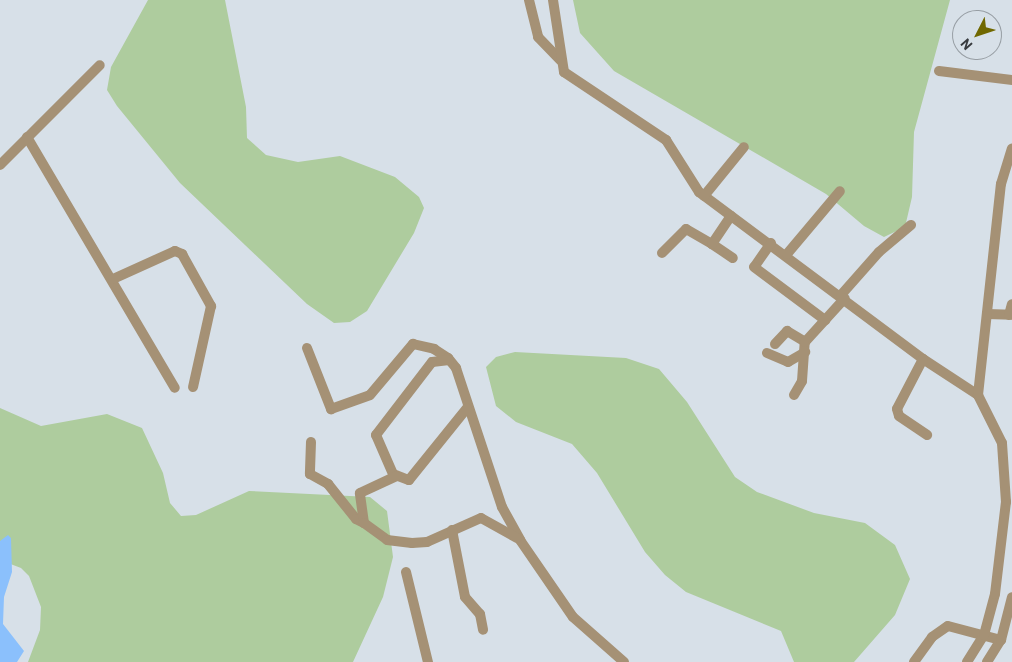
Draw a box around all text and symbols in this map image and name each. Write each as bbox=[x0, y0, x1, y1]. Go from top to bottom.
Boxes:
north arrow bbox=[952, 10, 1002, 60]
text: N bbox=[957, 35, 976, 54]

